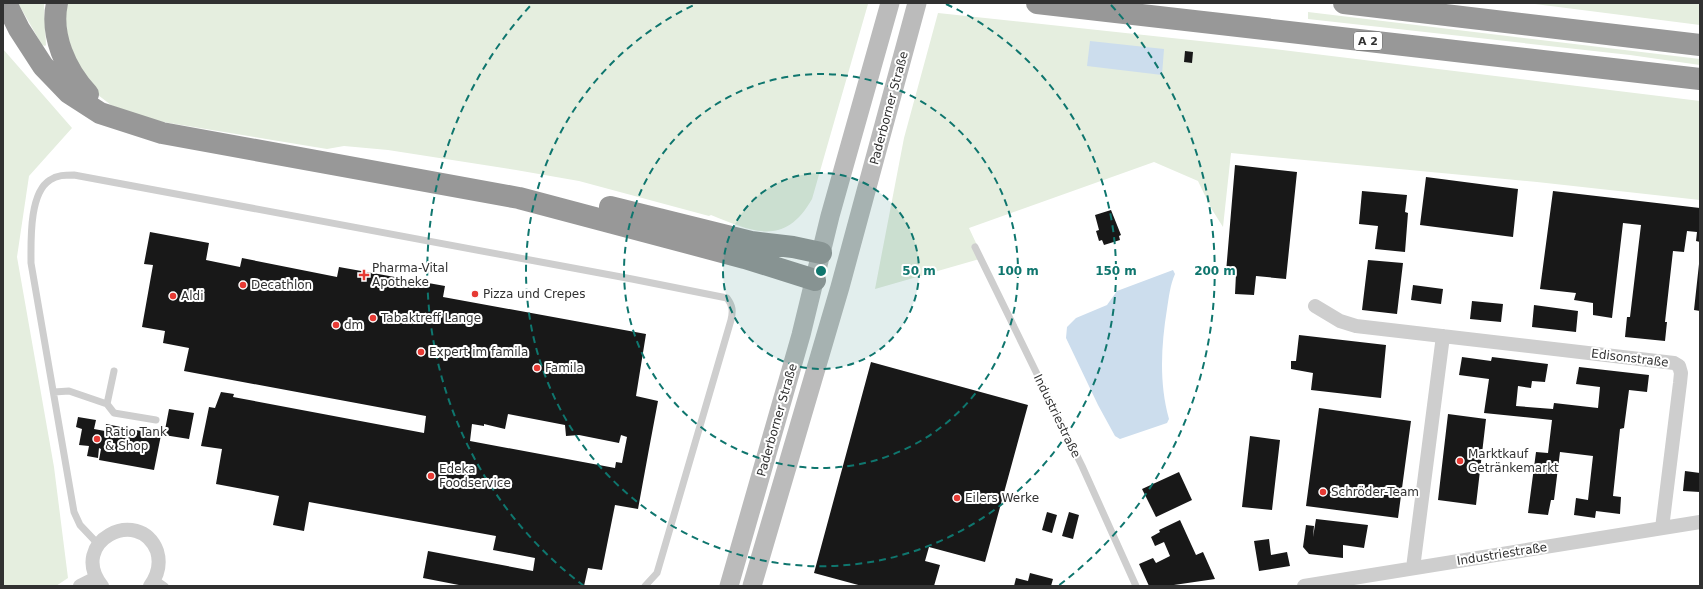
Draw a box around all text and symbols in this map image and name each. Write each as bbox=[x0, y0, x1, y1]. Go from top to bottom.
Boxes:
road number: A 2 bbox=[1354, 32, 1382, 50]
street label: Paderborner Straße bbox=[867, 50, 911, 166]
place label: Pharma-Vital Apotheke bbox=[372, 261, 448, 289]
centre of rings bbox=[814, 264, 828, 278]
text: 50 m bbox=[902, 264, 936, 278]
text: 100 m bbox=[997, 264, 1039, 278]
text: 150 m bbox=[1095, 264, 1137, 278]
text: 200 m bbox=[1194, 264, 1236, 278]
marker: Pharma-Vital Apotheke bbox=[359, 270, 369, 280]
place label: Decathlon bbox=[251, 278, 312, 292]
marker: Decathlon bbox=[238, 280, 248, 290]
place label: Pizza und Crepes bbox=[483, 287, 585, 301]
place label: Aldi bbox=[181, 289, 204, 303]
marker: Pizza und Crepes bbox=[470, 289, 480, 299]
marker: Aldi bbox=[168, 291, 178, 301]
place label: Tabaktreff Lange bbox=[380, 311, 481, 325]
marker: Tabaktreff Lange bbox=[368, 313, 378, 323]
place label: dm bbox=[344, 318, 363, 332]
marker: dm bbox=[331, 320, 341, 330]
place label: Expert im famila bbox=[429, 345, 528, 359]
street label: Edisonstraße bbox=[1590, 346, 1670, 370]
marker: Expert im famila bbox=[416, 347, 426, 357]
place label: Famila bbox=[545, 361, 584, 375]
street label: Paderborner Straße bbox=[754, 362, 800, 478]
marker: Famila bbox=[532, 363, 542, 373]
street label: Industriestraße bbox=[1031, 372, 1083, 460]
place label: Ratio Tank & Shop bbox=[105, 425, 167, 453]
marker: Ratio Tank & Shop bbox=[92, 434, 102, 444]
place label: Marktkauf Getränkemarkt bbox=[1468, 447, 1559, 475]
marker: Marktkauf Getränkemarkt bbox=[1455, 456, 1465, 466]
place label: Edeka Foodservice bbox=[439, 462, 511, 490]
marker: Edeka Foodservice bbox=[426, 471, 436, 481]
place label: Schröder-Team bbox=[1331, 485, 1419, 499]
marker: Schröder-Team bbox=[1318, 487, 1328, 497]
place label: Eilers Werke bbox=[965, 491, 1039, 505]
marker: Eilers Werke bbox=[952, 493, 962, 503]
street label: Industriestraße bbox=[1456, 540, 1548, 568]

